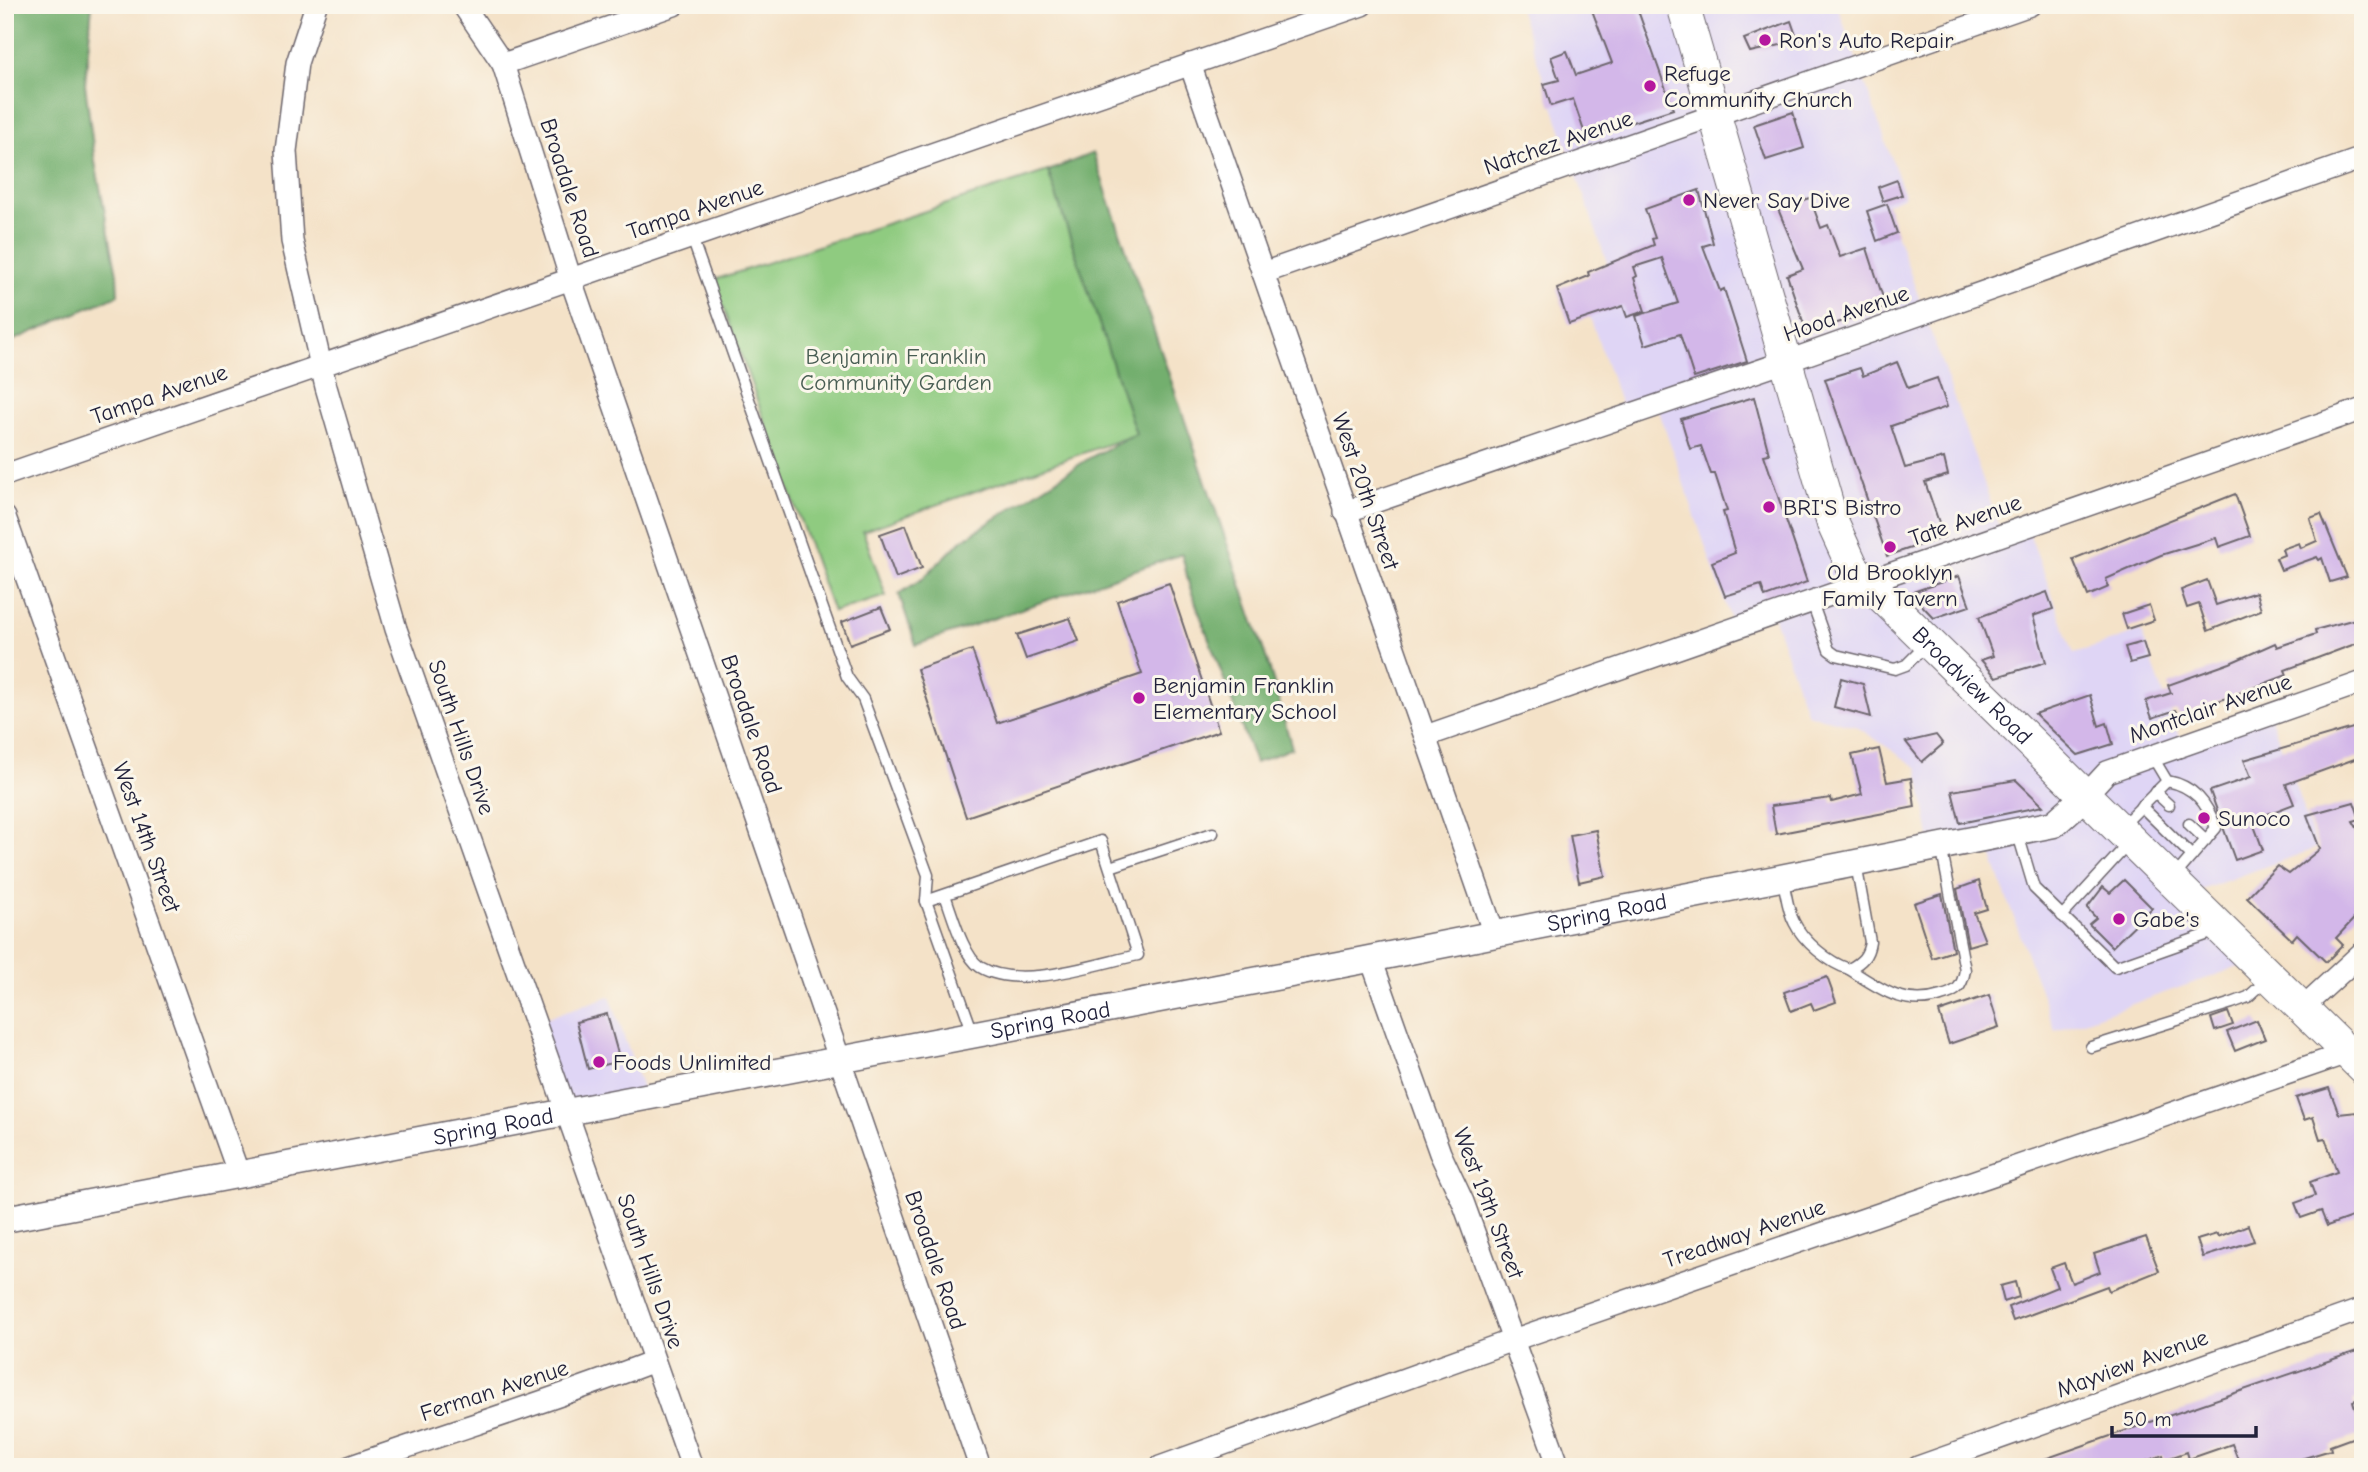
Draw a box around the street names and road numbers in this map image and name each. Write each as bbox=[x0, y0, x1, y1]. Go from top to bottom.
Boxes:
street label: Natchez Avenue bbox=[1480, 104, 1636, 181]
street label: Broadale Road bbox=[534, 115, 605, 261]
street label: Tampa Avenue bbox=[623, 174, 767, 245]
street label: Hood Avenue bbox=[1780, 279, 1912, 348]
street label: Tampa Avenue bbox=[87, 359, 231, 430]
street label: West 20th Street bbox=[1326, 409, 1405, 574]
street label: Tate Avenue bbox=[1906, 489, 2025, 552]
street label: Broadview Road bbox=[1907, 621, 2038, 750]
street label: Broadale Road bbox=[715, 651, 788, 797]
street label: South Hills Drive bbox=[422, 656, 501, 818]
street label: Montclair Avenue bbox=[2125, 668, 2295, 749]
street label: West 14th Street bbox=[107, 758, 187, 917]
street label: Spring Road bbox=[1545, 888, 1669, 938]
street label: Spring Road bbox=[988, 996, 1113, 1045]
street label: Spring Road bbox=[431, 1102, 556, 1151]
street label: West 19th Street bbox=[1447, 1124, 1530, 1284]
street label: Broadale Road bbox=[899, 1187, 972, 1333]
street label: South Hills Drive bbox=[611, 1190, 690, 1352]
street label: Treadway Avenue bbox=[1660, 1193, 1829, 1274]
street label: Mayview Avenue bbox=[2053, 1324, 2212, 1403]
street label: Ferman Avenue bbox=[417, 1354, 572, 1427]

